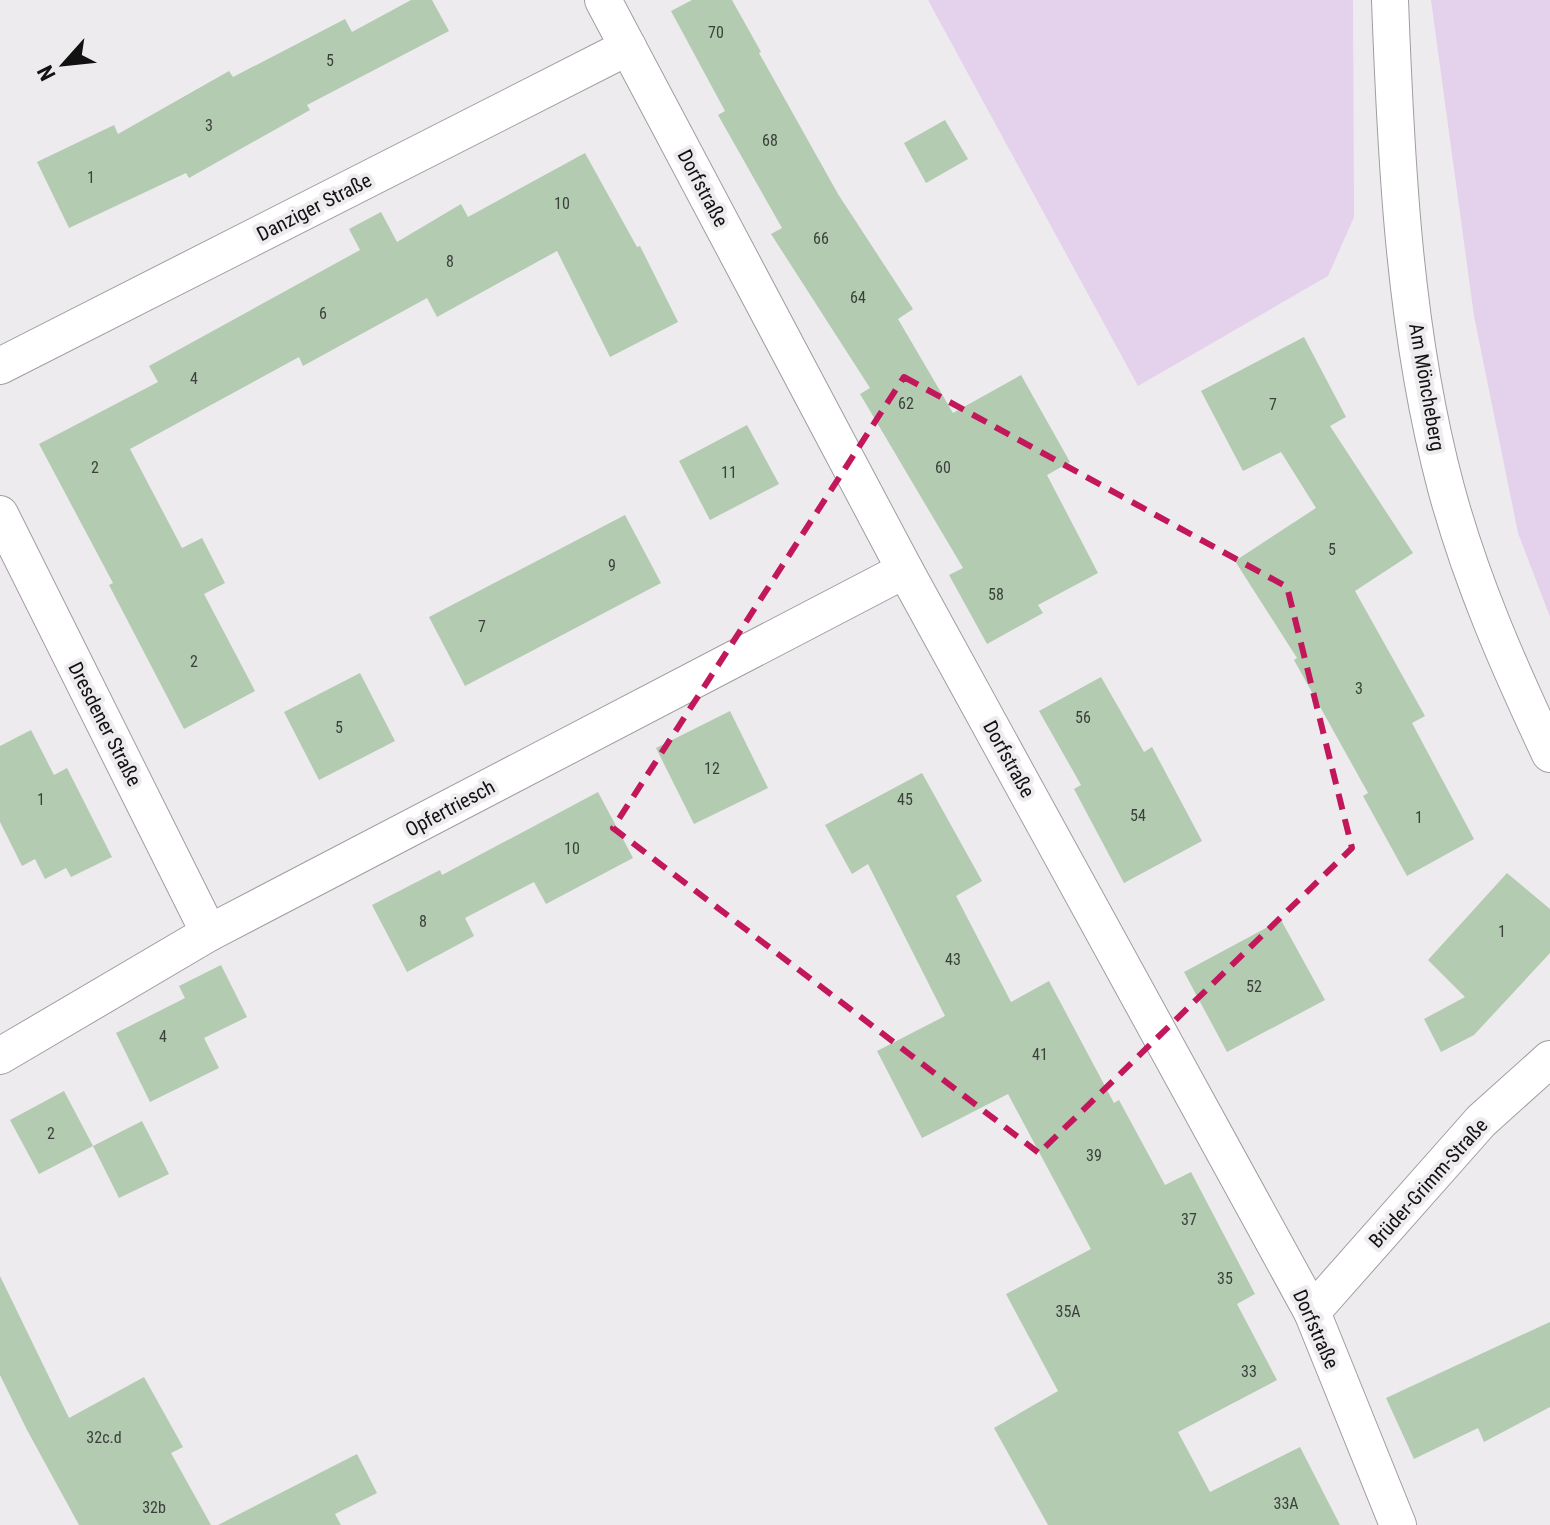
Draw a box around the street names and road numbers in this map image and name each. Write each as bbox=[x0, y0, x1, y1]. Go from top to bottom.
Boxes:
street label: Dorfstraße bbox=[673, 145, 733, 231]
street label: Danziger Straße bbox=[253, 168, 375, 246]
street label: Am Möncheberg bbox=[1404, 321, 1450, 453]
street label: Dresdener Straße bbox=[63, 658, 147, 790]
street label: Dorfstraße bbox=[978, 716, 1040, 802]
street label: Opfertriesch bbox=[401, 774, 499, 842]
street label: Brüder-Grimm-Straße bbox=[1364, 1113, 1492, 1253]
street label: Dorfstraße bbox=[1288, 1286, 1344, 1372]

